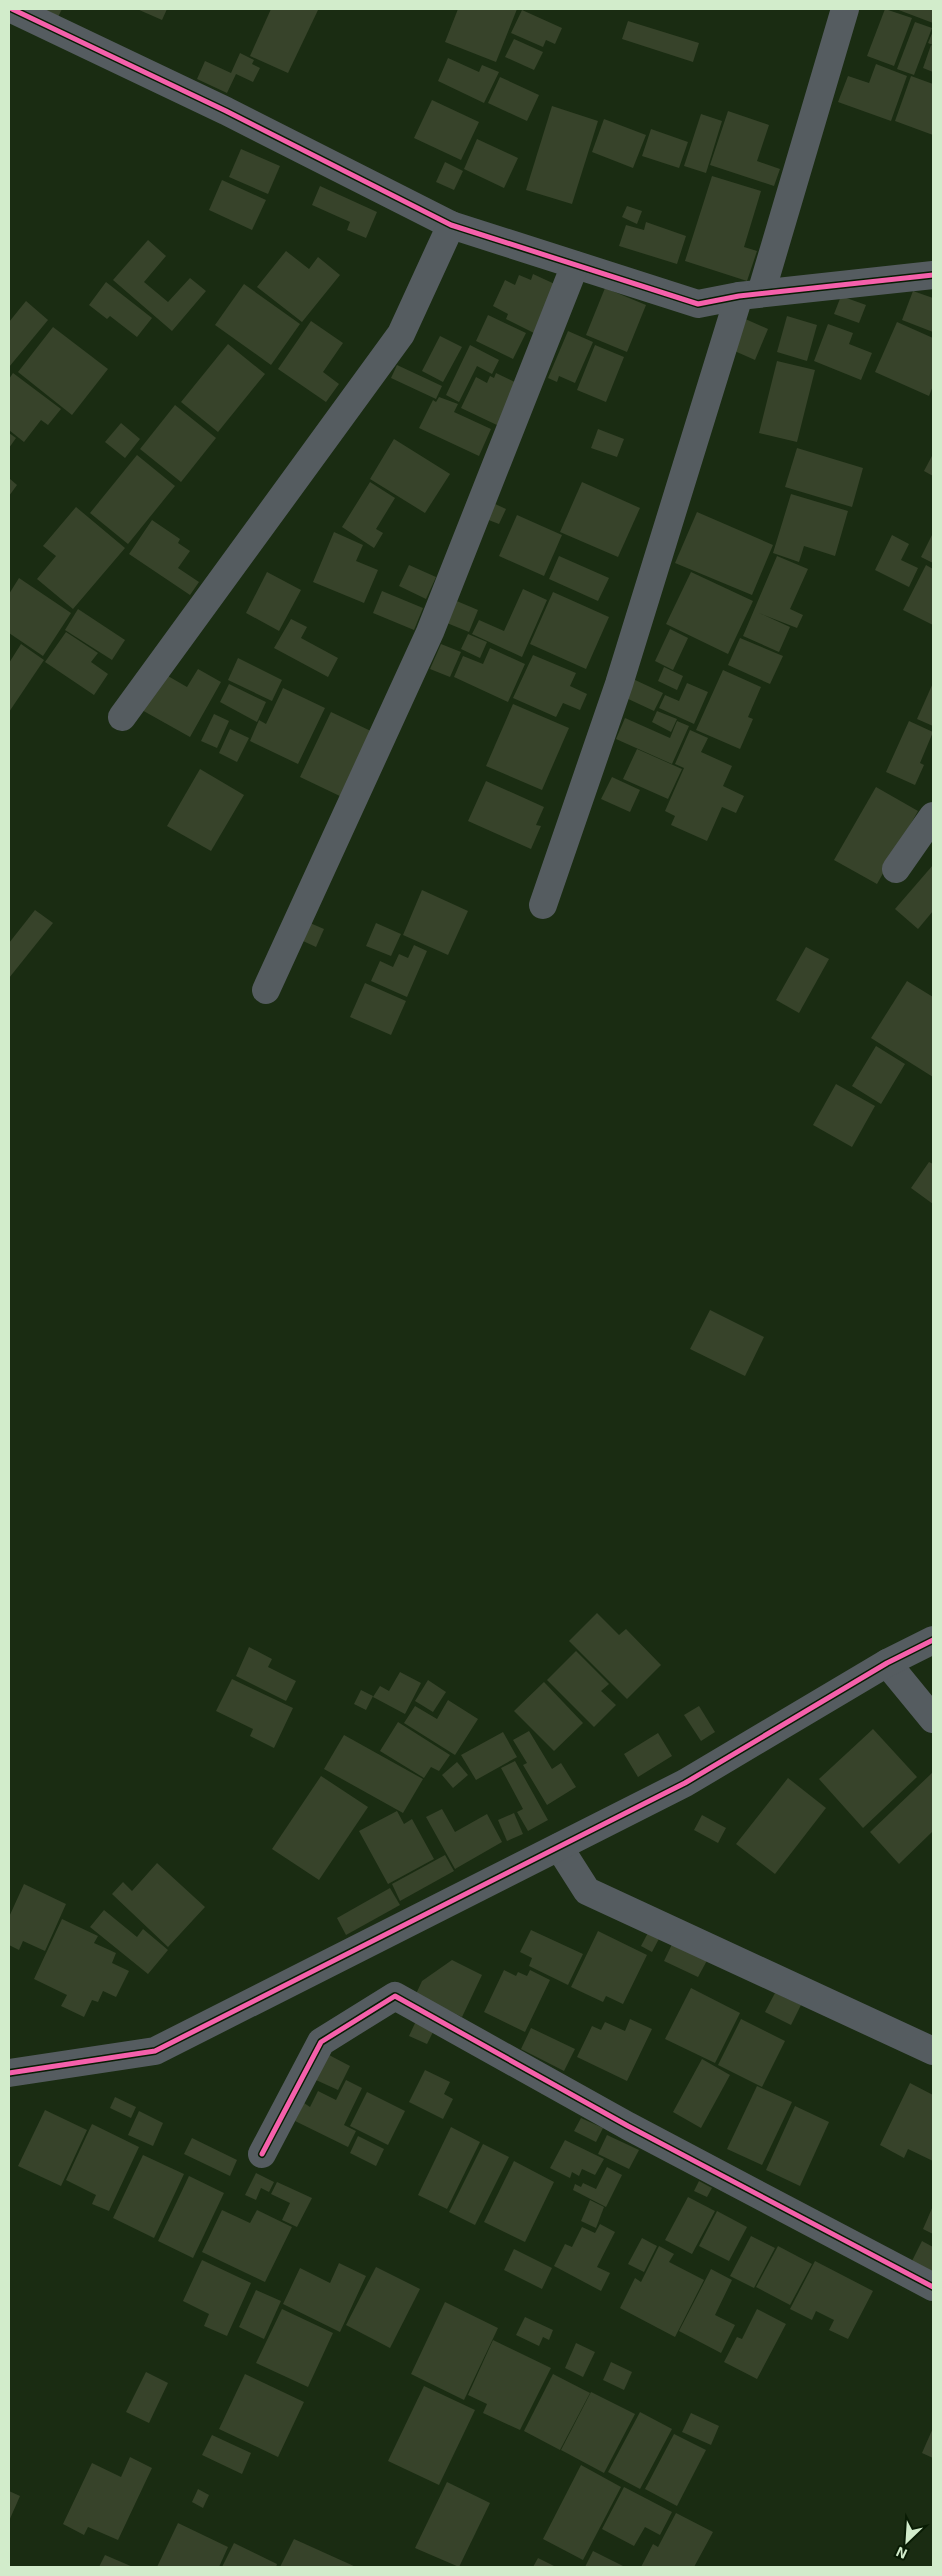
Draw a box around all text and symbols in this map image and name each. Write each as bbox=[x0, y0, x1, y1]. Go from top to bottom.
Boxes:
north arrow bbox=[882, 2516, 932, 2566]
text: N bbox=[893, 2543, 909, 2563]

